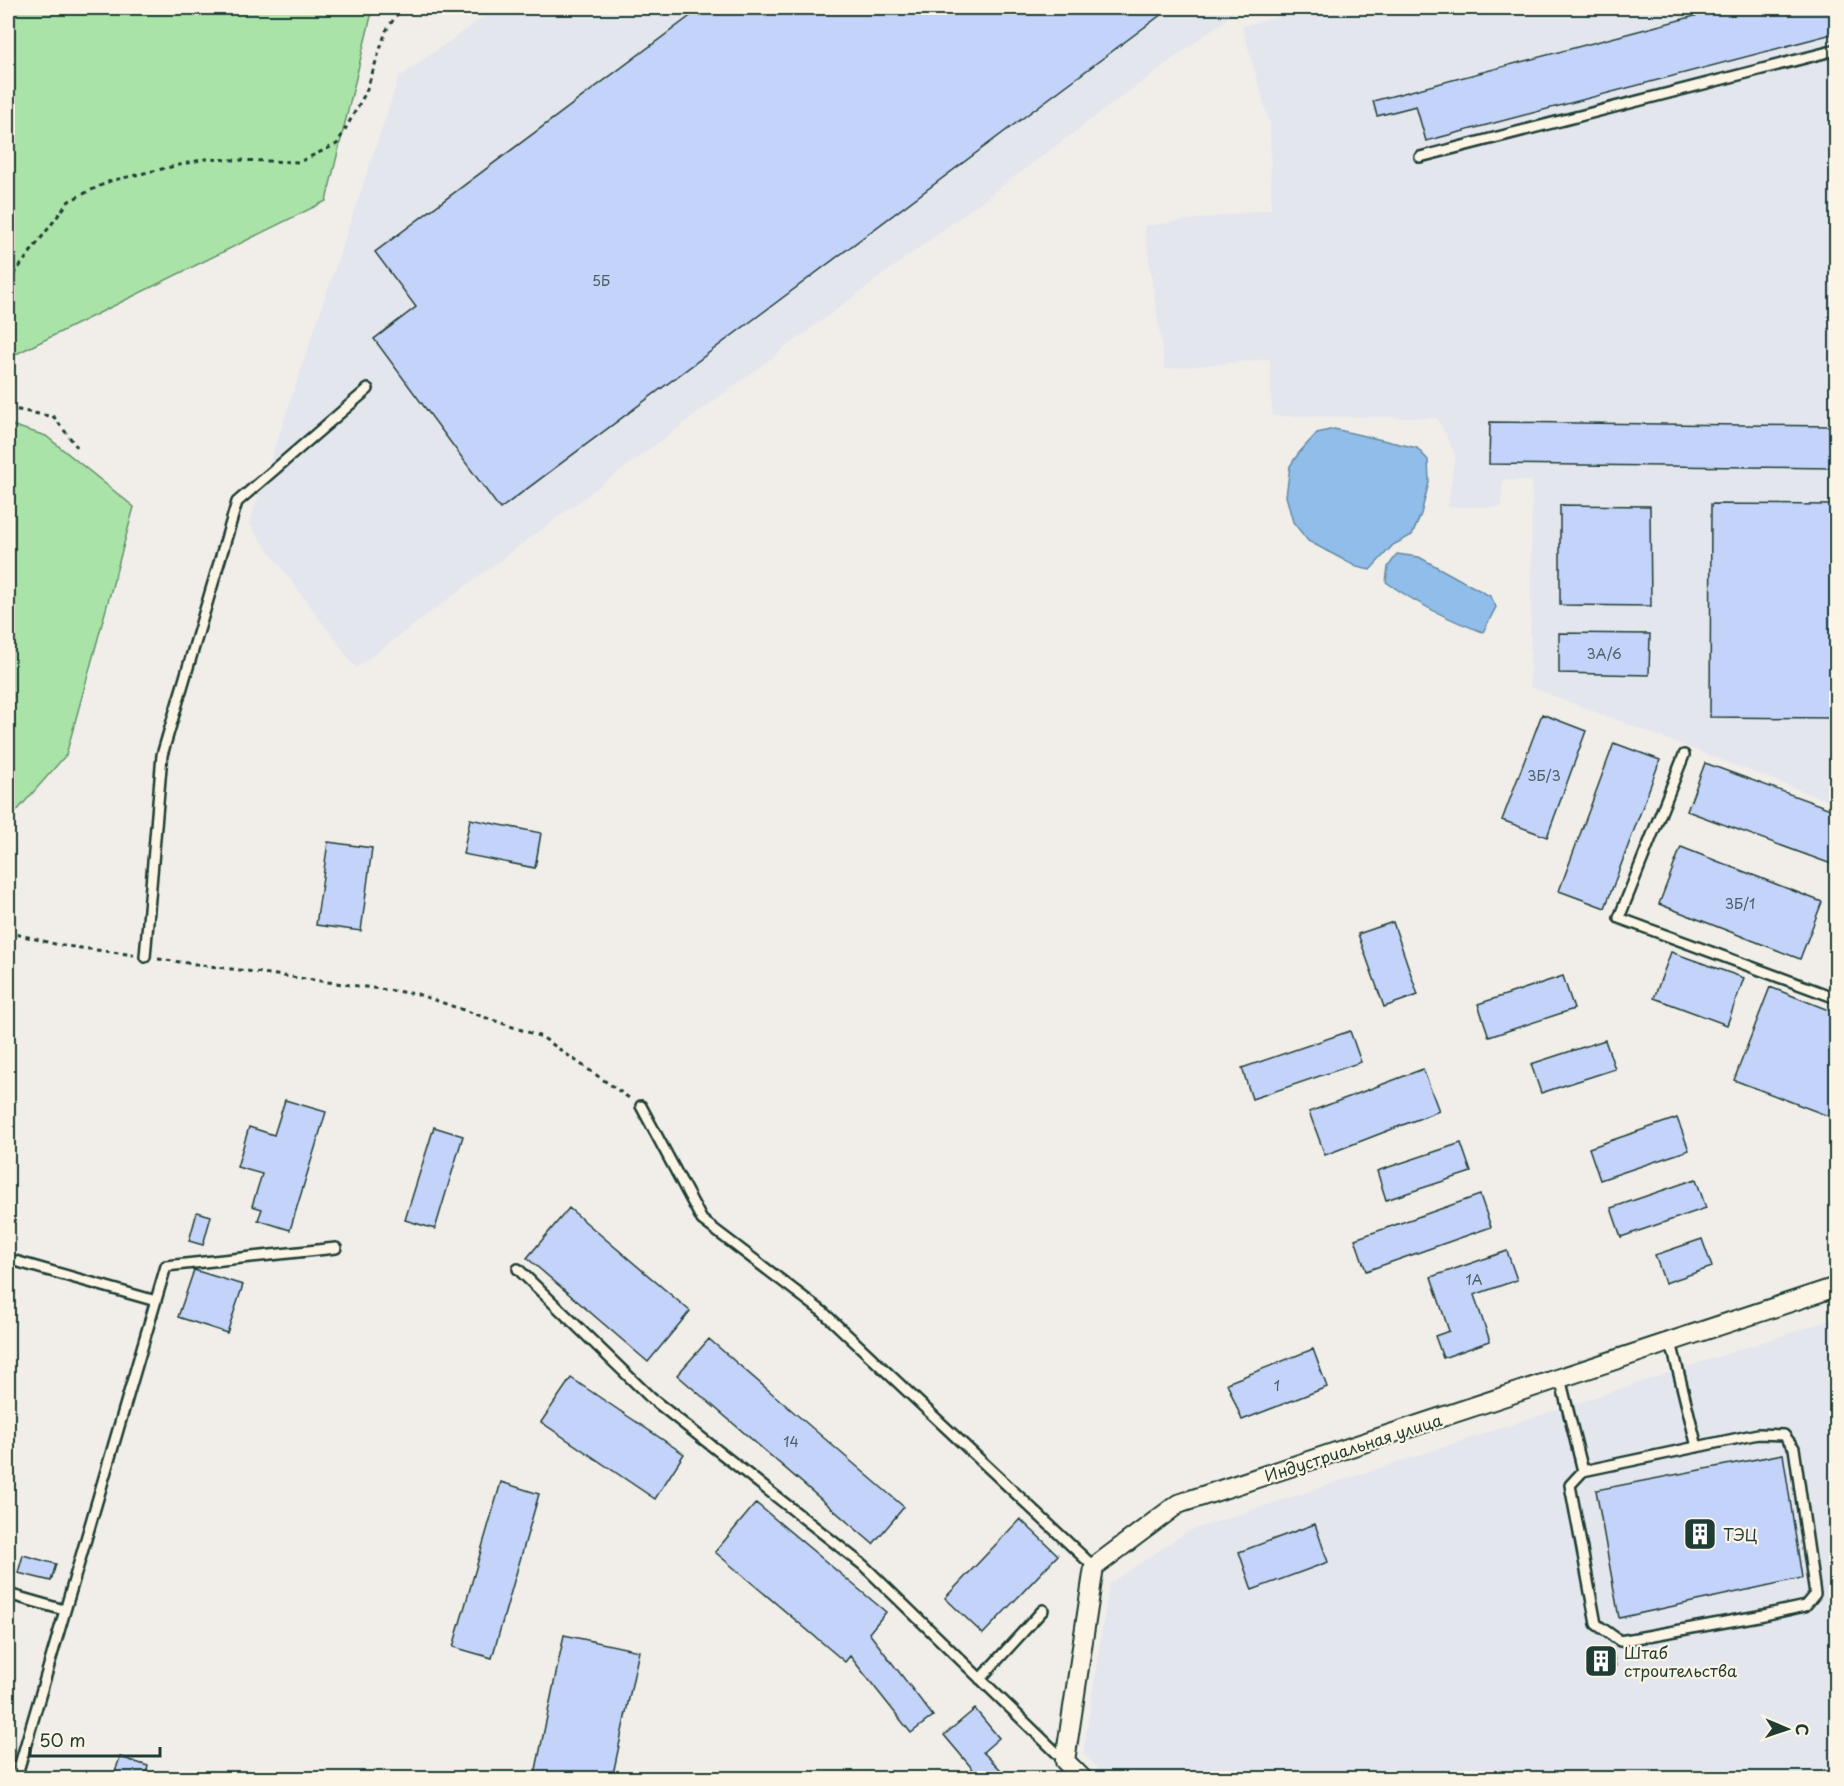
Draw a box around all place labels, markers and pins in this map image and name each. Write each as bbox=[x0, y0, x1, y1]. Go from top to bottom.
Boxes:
building icon: ТЭЦ bbox=[1682, 1516, 1718, 1552]
place label: ТЭЦ bbox=[1723, 1522, 1758, 1546]
place label: Штаб строительства bbox=[1624, 1640, 1737, 1682]
building icon: Штаб строительства bbox=[1583, 1643, 1619, 1679]

